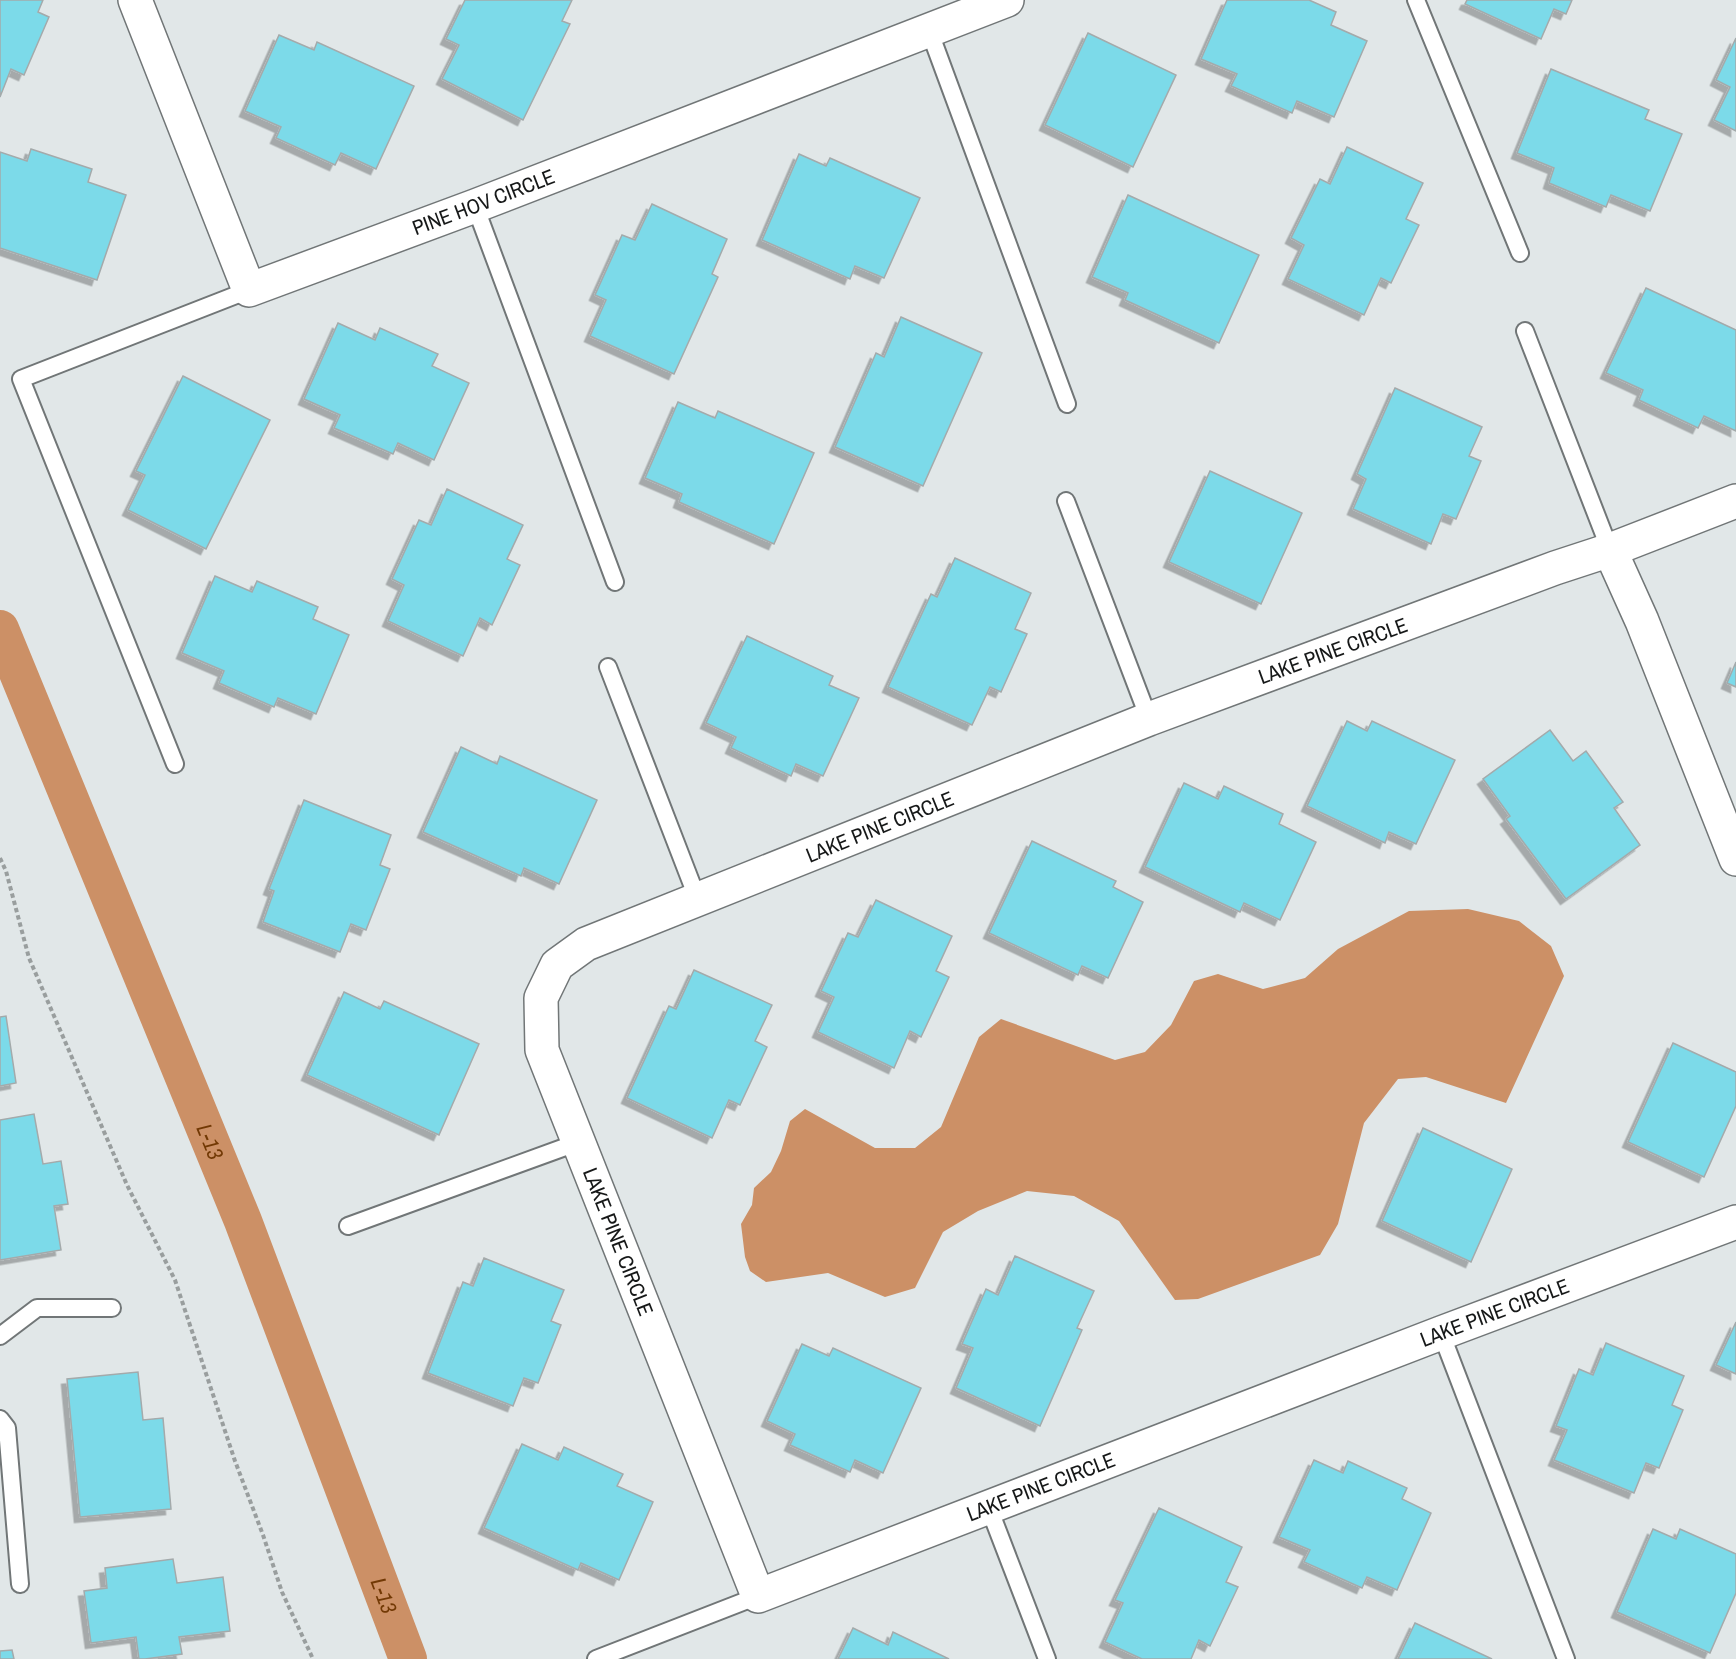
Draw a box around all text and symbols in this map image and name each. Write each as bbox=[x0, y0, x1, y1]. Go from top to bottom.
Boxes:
street label: PINE HOV CIRCLE bbox=[408, 162, 559, 242]
street label: LAKE PINE CIRCLE bbox=[1254, 610, 1412, 691]
street label: LAKE PINE CIRCLE bbox=[802, 784, 958, 869]
water label: L-13 bbox=[190, 1119, 231, 1164]
street label: LAKE PINE CIRCLE bbox=[576, 1163, 661, 1320]
street label: LAKE PINE CIRCLE bbox=[1416, 1271, 1573, 1354]
street label: LAKE PINE CIRCLE bbox=[962, 1445, 1119, 1528]
water label: L-13 bbox=[364, 1573, 404, 1618]

